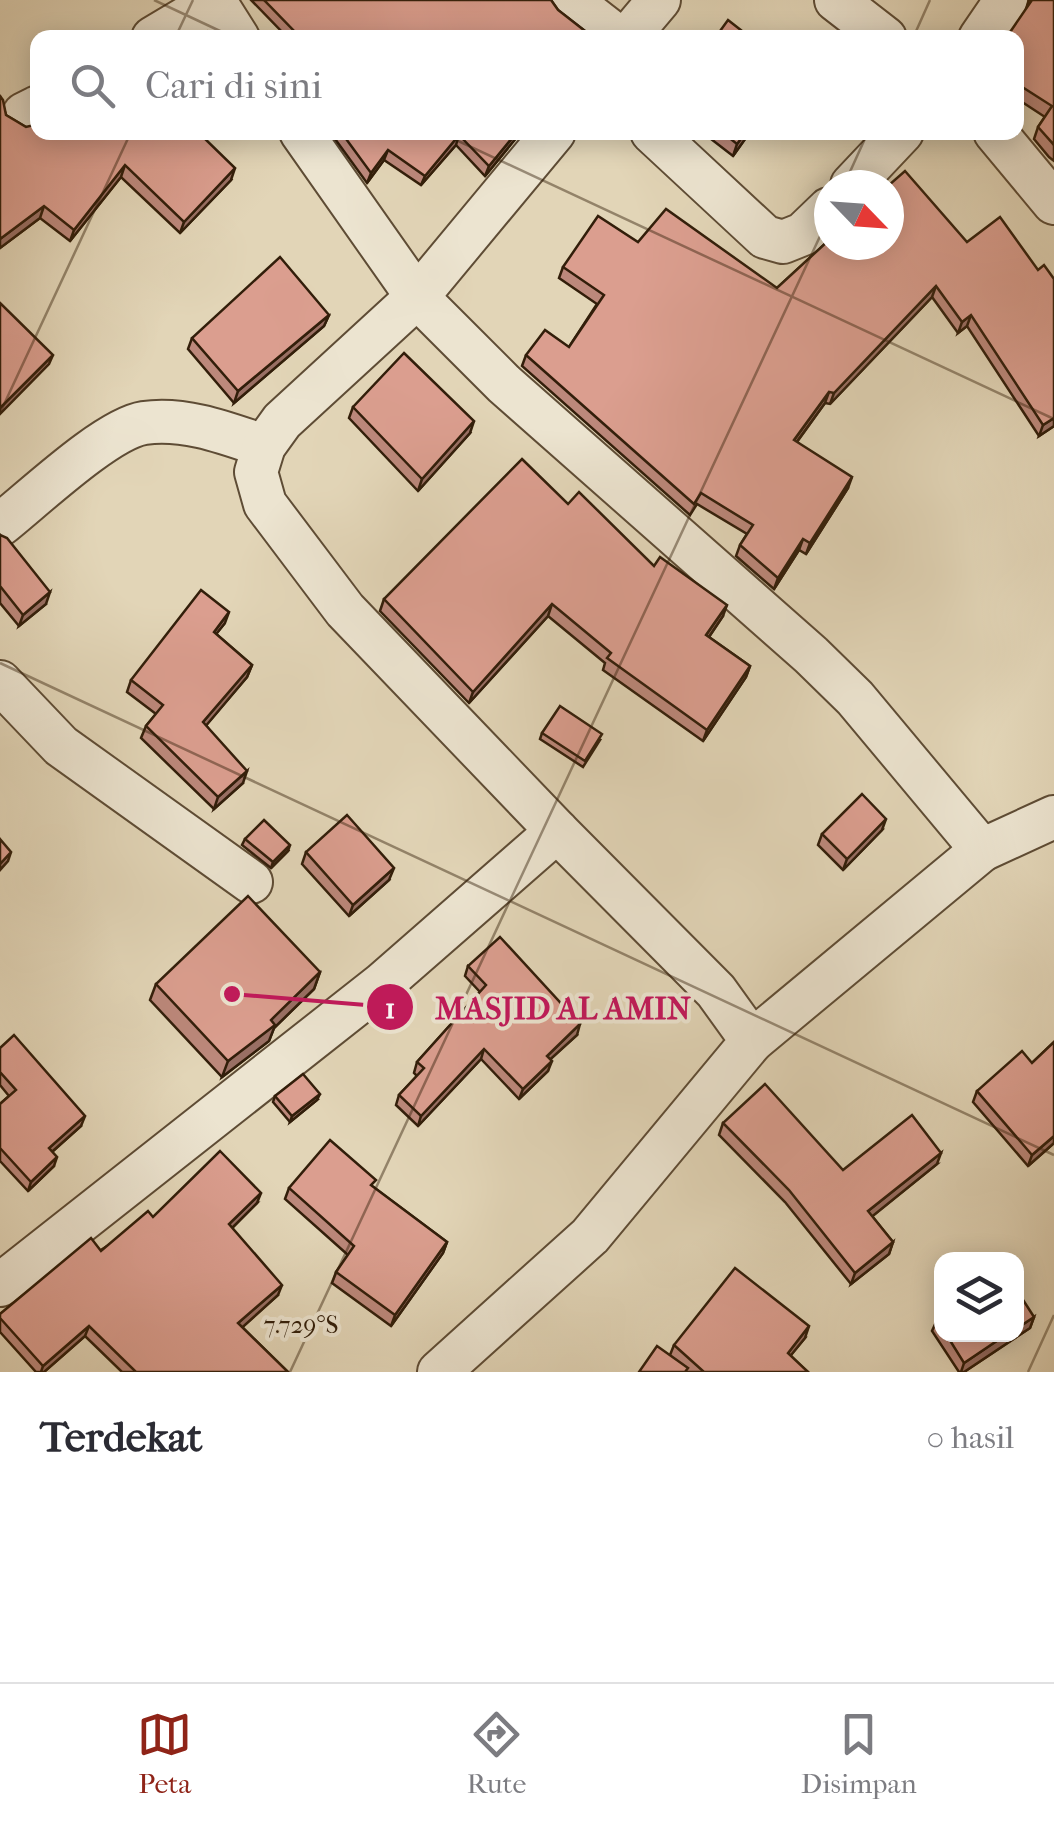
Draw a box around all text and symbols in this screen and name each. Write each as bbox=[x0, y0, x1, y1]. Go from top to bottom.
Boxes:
search box bbox=[30, 30, 1024, 140]
icon: search bbox=[65, 58, 120, 113]
text: Cari di sini bbox=[145, 63, 322, 108]
north arrow bbox=[814, 170, 904, 260]
callout: MASJID AL AMIN bbox=[365, 976, 711, 1038]
text: MASJID AL AMIN bbox=[435, 990, 692, 1027]
text: 1 bbox=[385, 991, 395, 1026]
map controls bbox=[934, 1252, 1024, 1342]
button: layers bbox=[934, 1252, 1024, 1342]
text: 7.729°S bbox=[263, 1310, 339, 1339]
text: Terdekat bbox=[40, 1413, 202, 1462]
text: 0 hasil bbox=[927, 1419, 1014, 1456]
tab: Peta bbox=[137, 1707, 192, 1800]
tab: Rute bbox=[467, 1707, 526, 1800]
tab: Disimpan bbox=[801, 1707, 917, 1800]

